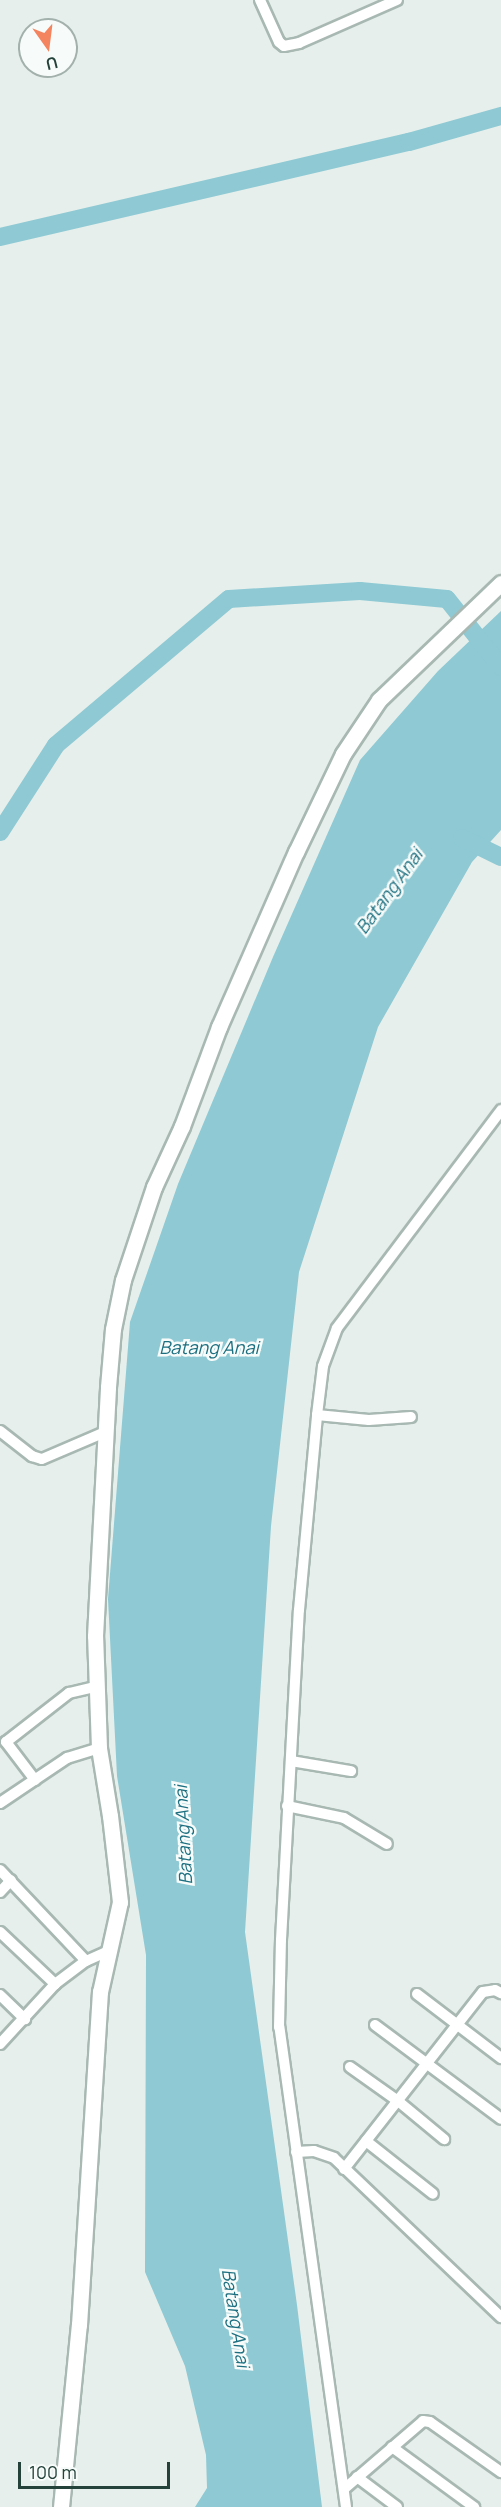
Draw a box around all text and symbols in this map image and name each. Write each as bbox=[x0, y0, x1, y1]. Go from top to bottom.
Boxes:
north arrow bbox=[18, 18, 78, 78]
text: U bbox=[44, 51, 60, 76]
water label: Batang Anai bbox=[351, 844, 427, 938]
water label: Batang Anai bbox=[159, 1336, 259, 1358]
water label: Batang Anai bbox=[170, 1785, 196, 1885]
water label: Batang Anai bbox=[218, 2267, 254, 2369]
scale bar bbox=[21, 2450, 172, 2488]
text: 100 m bbox=[29, 2460, 77, 2484]

